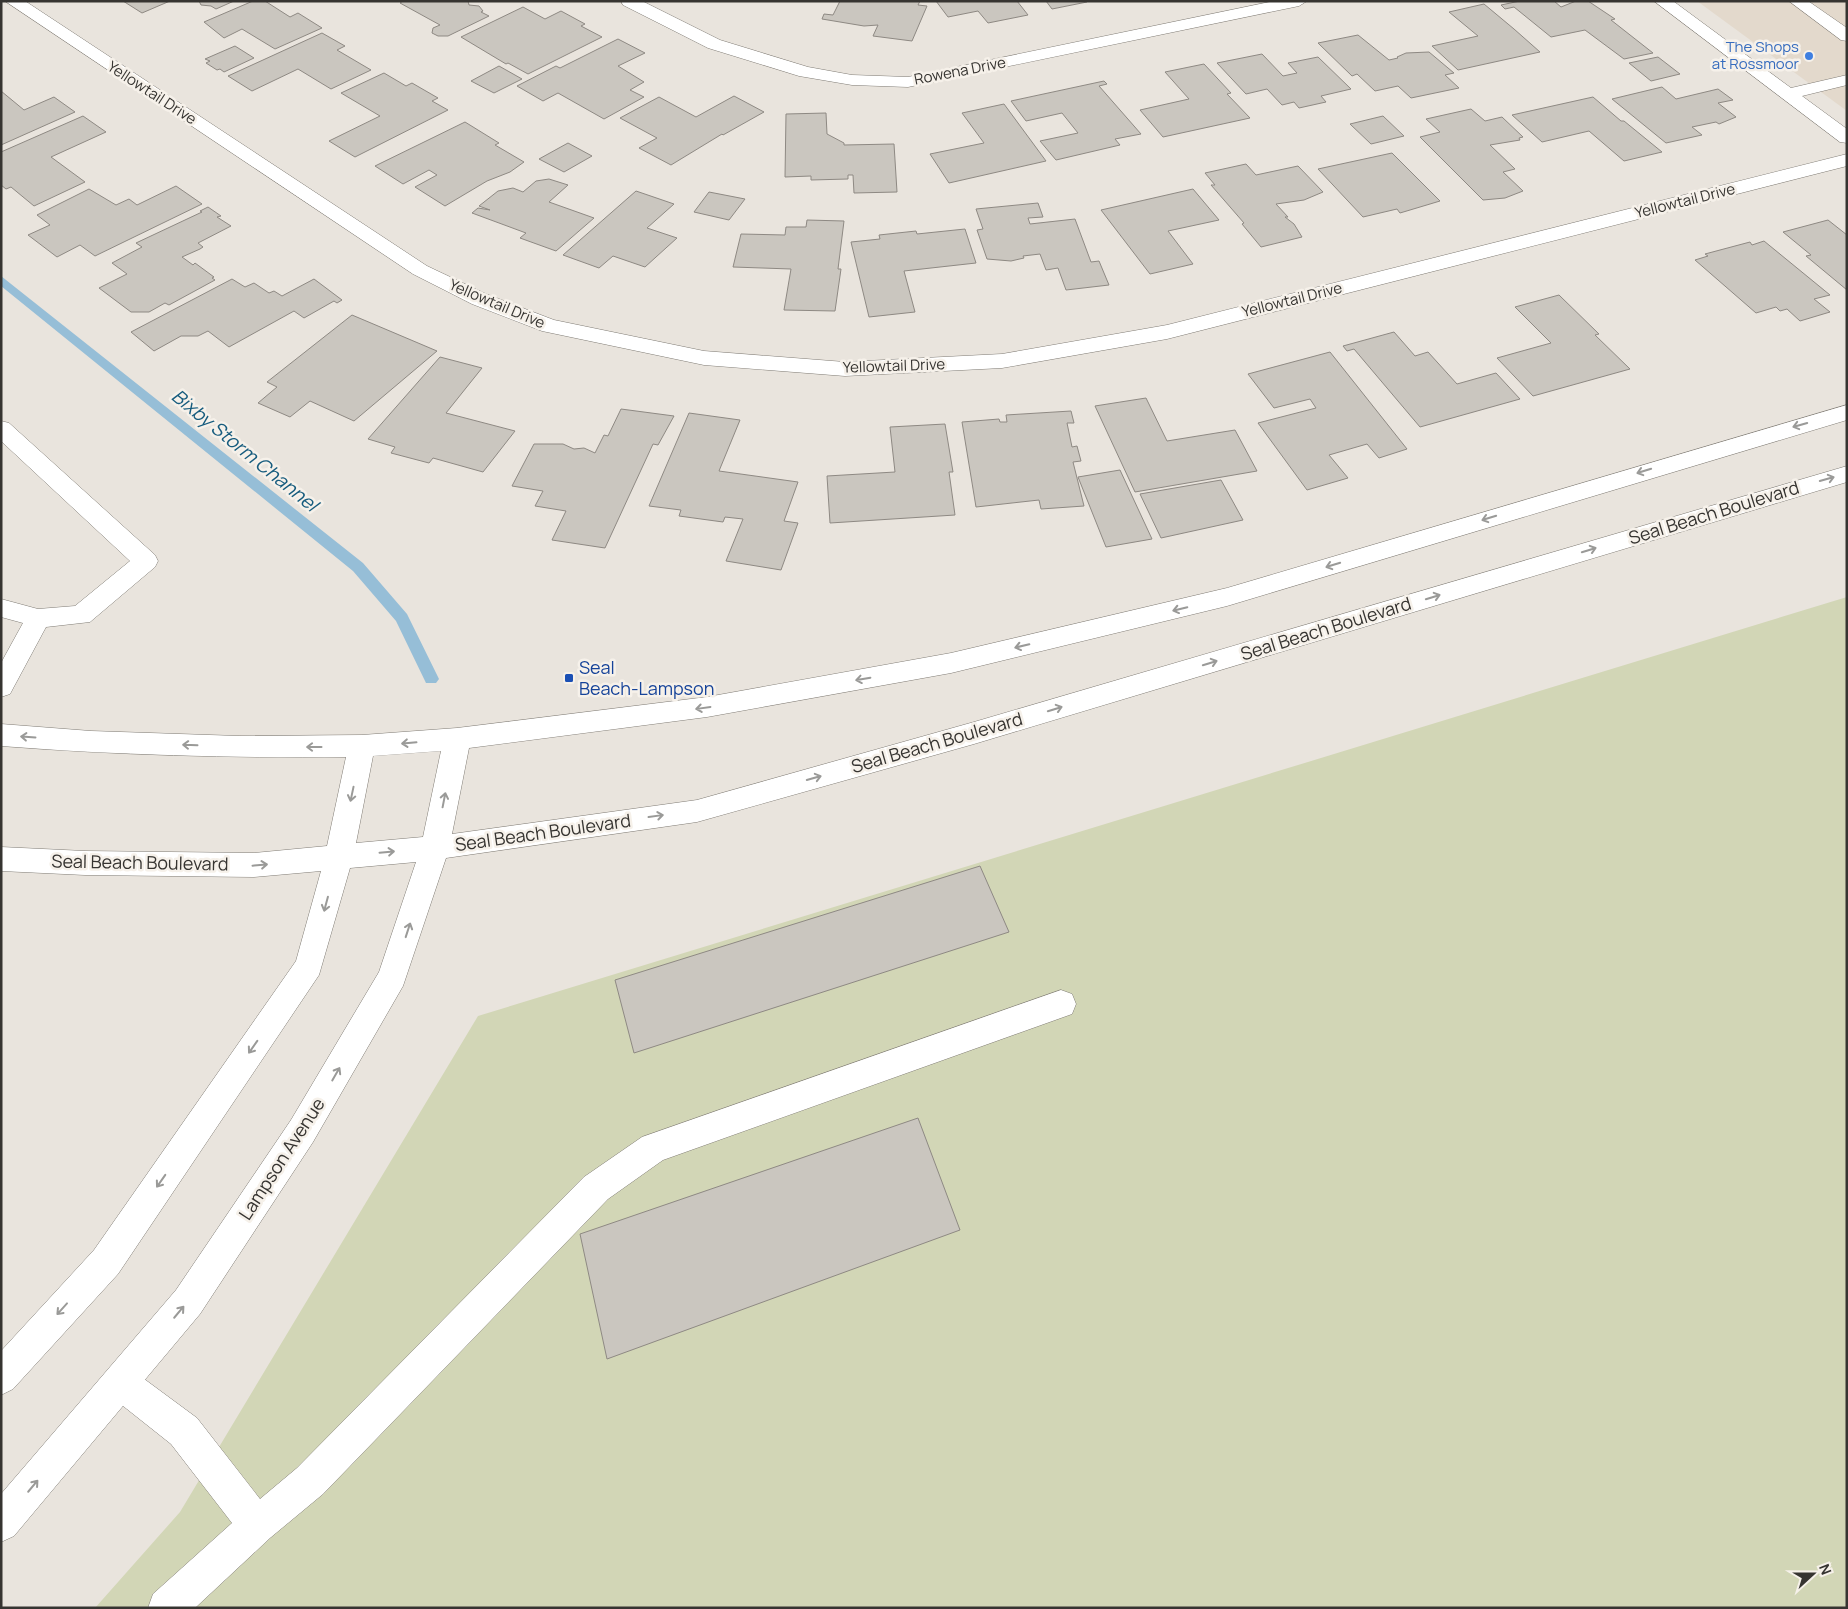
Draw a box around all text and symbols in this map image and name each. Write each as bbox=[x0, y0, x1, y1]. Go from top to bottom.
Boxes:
place label: The Shops at Rossmoor bbox=[1712, 36, 1800, 74]
marker: The Shops at Rossmoor bbox=[1803, 50, 1815, 62]
street label: Rowena Drive bbox=[912, 51, 1008, 90]
street label: Yellowtail Drive bbox=[104, 56, 201, 129]
street label: Yellowtail Drive bbox=[1633, 178, 1737, 223]
street label: Yellowtail Drive bbox=[446, 274, 549, 333]
street label: Yellowtail Drive bbox=[1240, 277, 1344, 322]
street label: Yellowtail Drive bbox=[842, 353, 946, 378]
water label: Bixby Storm Channel bbox=[166, 383, 326, 519]
one-way arrow bbox=[1792, 421, 1808, 431]
one-way arrow bbox=[1636, 467, 1652, 477]
one-way arrow bbox=[1819, 474, 1835, 484]
street label: Seal Beach Boulevard bbox=[1625, 475, 1802, 549]
one-way arrow bbox=[1481, 514, 1497, 524]
one-way arrow bbox=[1581, 545, 1597, 555]
one-way arrow bbox=[1325, 561, 1341, 571]
street label: Seal Beach Boulevard bbox=[1237, 591, 1414, 665]
one-way arrow bbox=[1425, 591, 1441, 601]
one-way arrow bbox=[1172, 605, 1188, 614]
one-way arrow bbox=[1014, 642, 1030, 651]
place label: Seal Beach-Lampson bbox=[579, 655, 714, 700]
one-way arrow bbox=[1202, 657, 1218, 667]
marker: Seal Beach-Lampson bbox=[563, 672, 575, 684]
one-way arrow bbox=[855, 675, 871, 685]
one-way arrow bbox=[695, 703, 711, 713]
one-way arrow bbox=[1046, 704, 1062, 714]
street label: Seal Beach Boulevard bbox=[848, 706, 1025, 778]
one-way arrow bbox=[20, 732, 36, 742]
one-way arrow bbox=[402, 738, 418, 747]
one-way arrow bbox=[183, 740, 199, 750]
one-way arrow bbox=[306, 742, 322, 752]
one-way arrow bbox=[806, 773, 822, 782]
one-way arrow bbox=[347, 786, 356, 802]
one-way arrow bbox=[440, 793, 450, 809]
street label: Seal Beach Boulevard bbox=[453, 808, 632, 856]
one-way arrow bbox=[648, 811, 664, 821]
street label: Seal Beach Boulevard bbox=[51, 848, 229, 876]
one-way arrow bbox=[379, 848, 395, 857]
one-way arrow bbox=[252, 860, 268, 869]
one-way arrow bbox=[321, 895, 330, 911]
one-way arrow bbox=[404, 922, 414, 938]
one-way arrow bbox=[248, 1039, 258, 1053]
one-way arrow bbox=[331, 1068, 341, 1082]
street label: Lampson Avenue bbox=[233, 1093, 330, 1224]
one-way arrow bbox=[156, 1173, 166, 1187]
one-way arrow bbox=[57, 1303, 68, 1316]
one-way arrow bbox=[173, 1306, 184, 1319]
one-way arrow bbox=[27, 1480, 38, 1493]
north arrow bbox=[1788, 1549, 1838, 1599]
text: N bbox=[1815, 1561, 1836, 1577]

